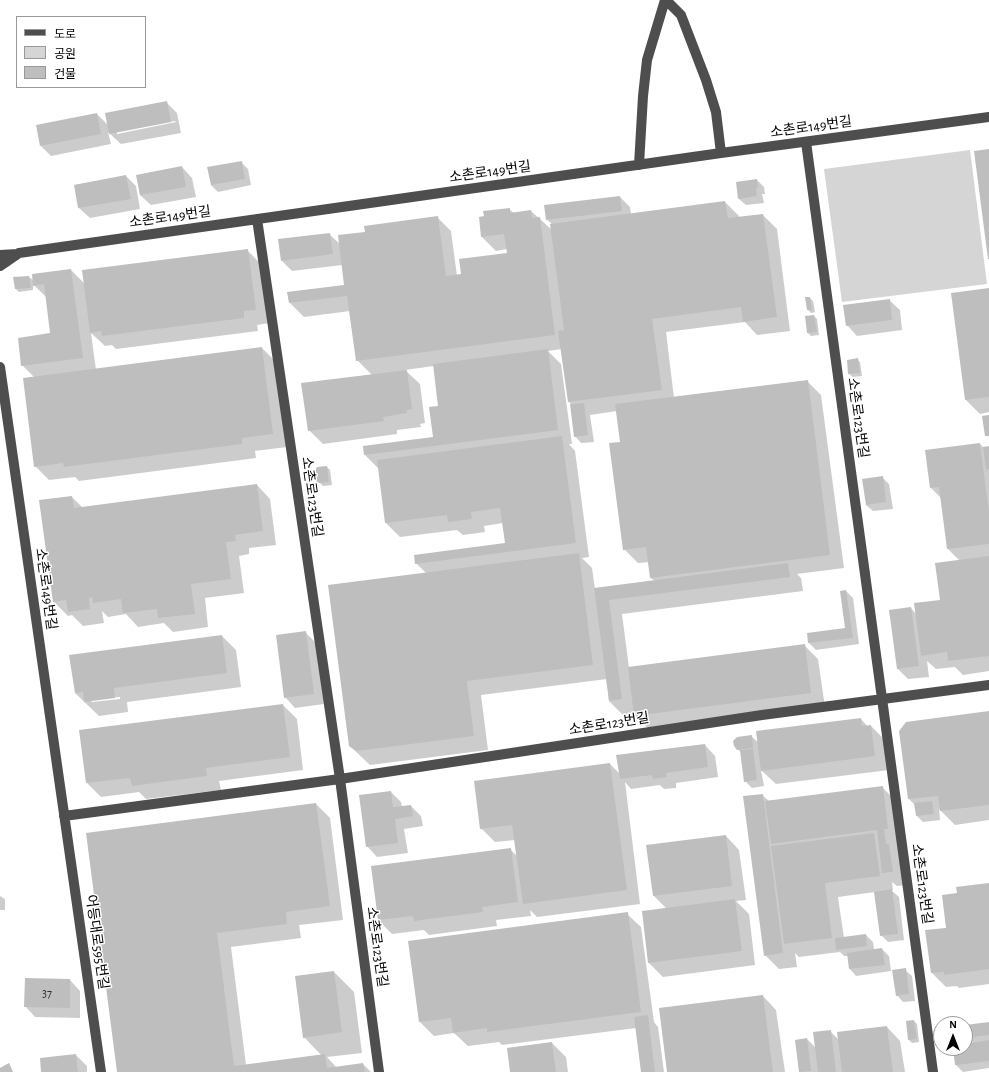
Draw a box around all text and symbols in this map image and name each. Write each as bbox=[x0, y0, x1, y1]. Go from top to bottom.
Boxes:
legend bbox=[16, 16, 146, 88]
text: 도로 bbox=[54, 28, 76, 40]
text: 공원 bbox=[54, 48, 76, 60]
text: 건물 bbox=[54, 68, 76, 80]
street label: 소촌로149번길 bbox=[769, 113, 853, 141]
street label: 소촌로149번길 bbox=[448, 158, 532, 186]
street label: 소촌로149번길 bbox=[128, 203, 212, 231]
street label: 소촌로123번길 bbox=[844, 377, 872, 459]
street label: 소촌로123번길 bbox=[298, 456, 326, 538]
street label: 소촌로149번길 bbox=[32, 547, 60, 631]
street label: 소촌로123번길 bbox=[568, 709, 650, 739]
street label: 소촌로123번길 bbox=[908, 843, 936, 925]
street label: 어등대로595번길 bbox=[82, 894, 112, 990]
street label: 소촌로123번길 bbox=[363, 906, 391, 988]
house number: 37 bbox=[42, 986, 52, 1000]
north arrow bbox=[933, 1016, 973, 1056]
text: N bbox=[949, 1019, 957, 1030]

